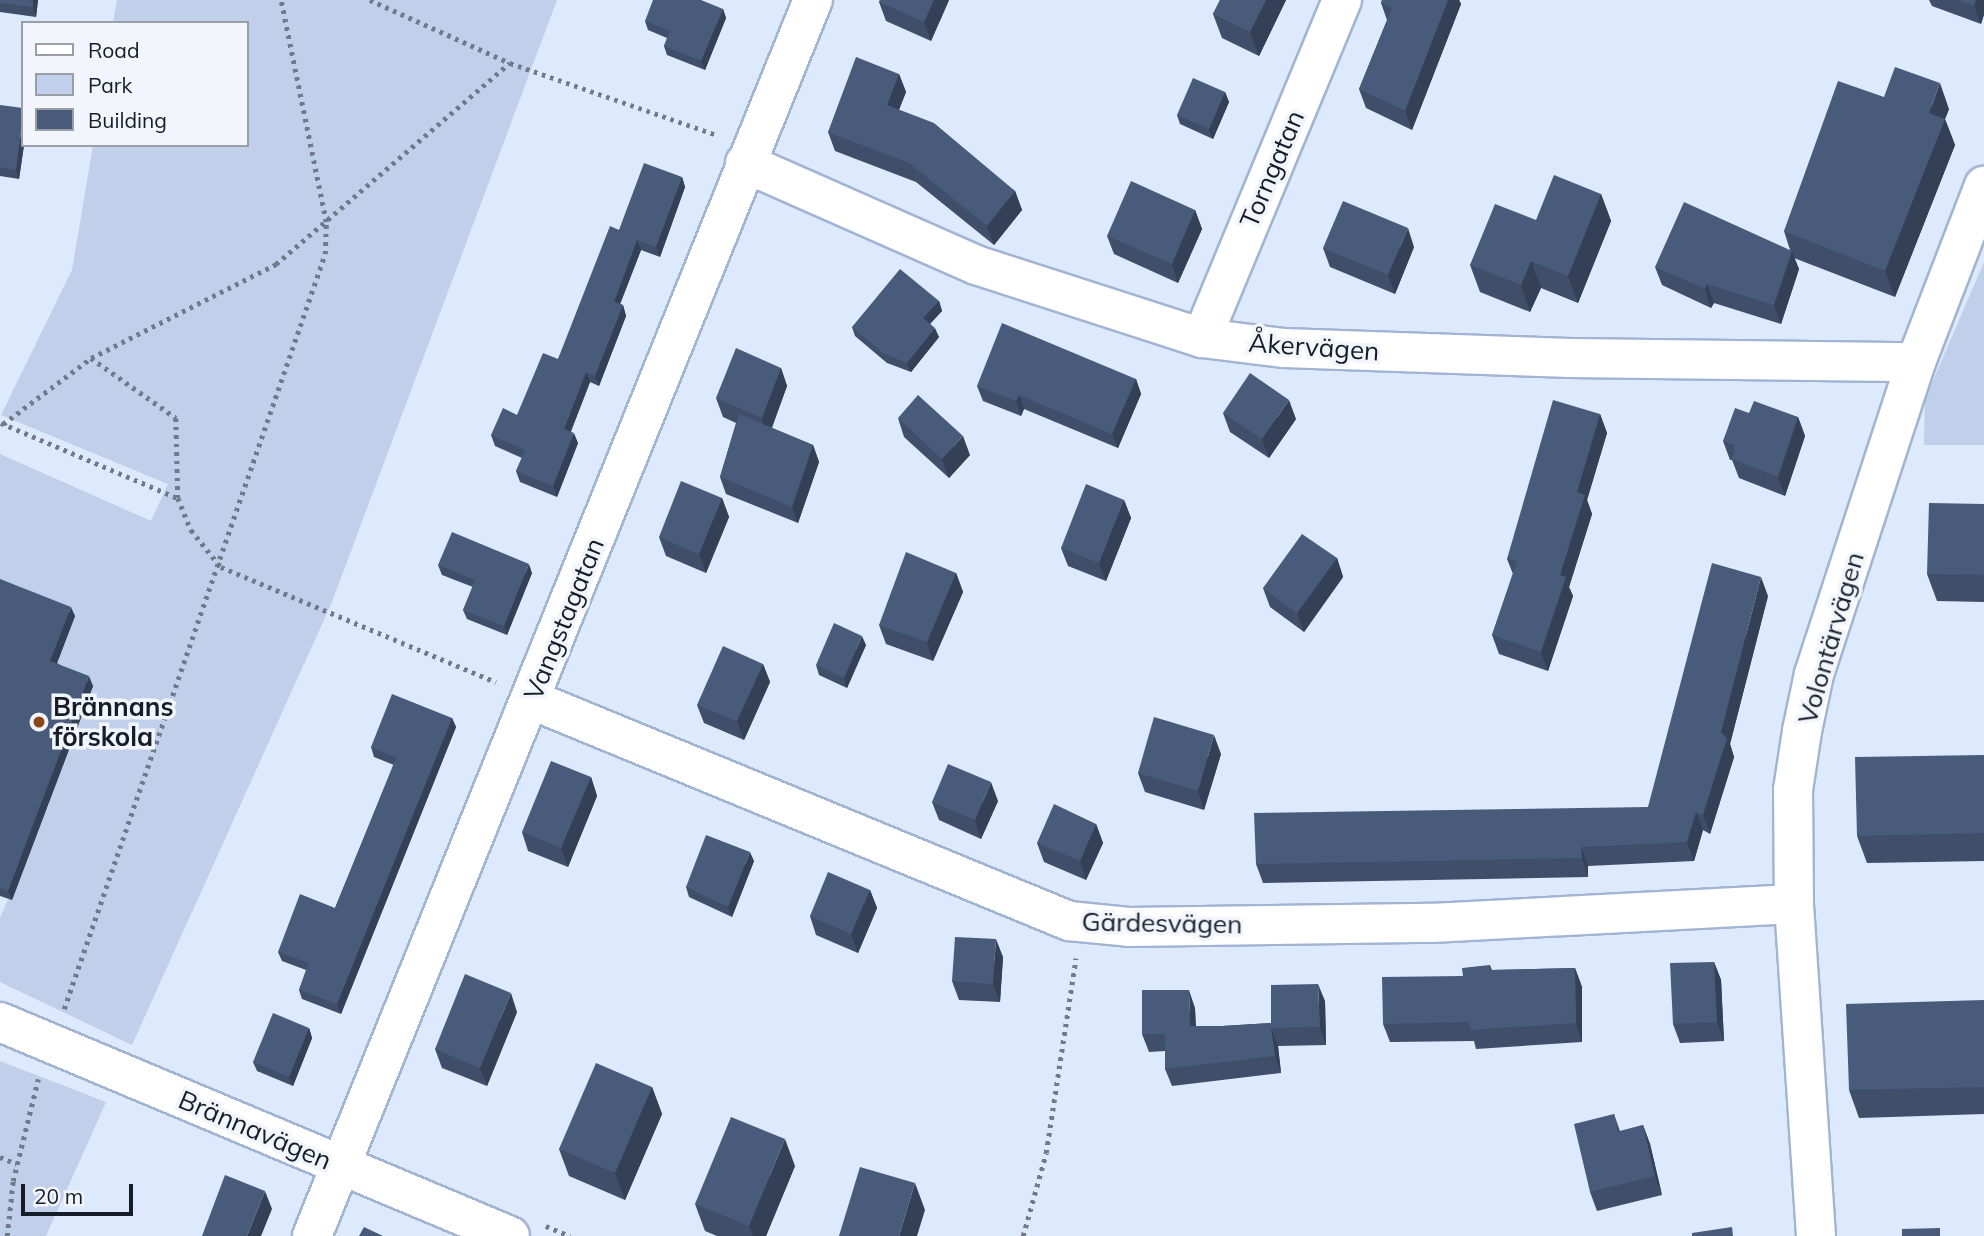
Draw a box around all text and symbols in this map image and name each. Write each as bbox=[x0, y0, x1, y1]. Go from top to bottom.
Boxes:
legend bbox=[21, 21, 248, 147]
text: Road bbox=[88, 37, 139, 63]
text: Park bbox=[88, 72, 132, 98]
street label: Torngatan bbox=[1233, 106, 1311, 232]
text: Building bbox=[88, 107, 167, 133]
street label: Åkervägen bbox=[1248, 327, 1380, 367]
street label: Vangstagatan bbox=[517, 533, 611, 705]
street label: Volontärvägen bbox=[1792, 549, 1870, 727]
place label: Brännans förskola bbox=[53, 691, 173, 752]
marker: Brännans förskola bbox=[31, 714, 47, 730]
street label: Gärdesvägen bbox=[1081, 906, 1243, 940]
street label: Brännavägen bbox=[174, 1084, 336, 1176]
scale bar bbox=[24, 1170, 136, 1214]
text: 20 m bbox=[34, 1183, 83, 1209]

